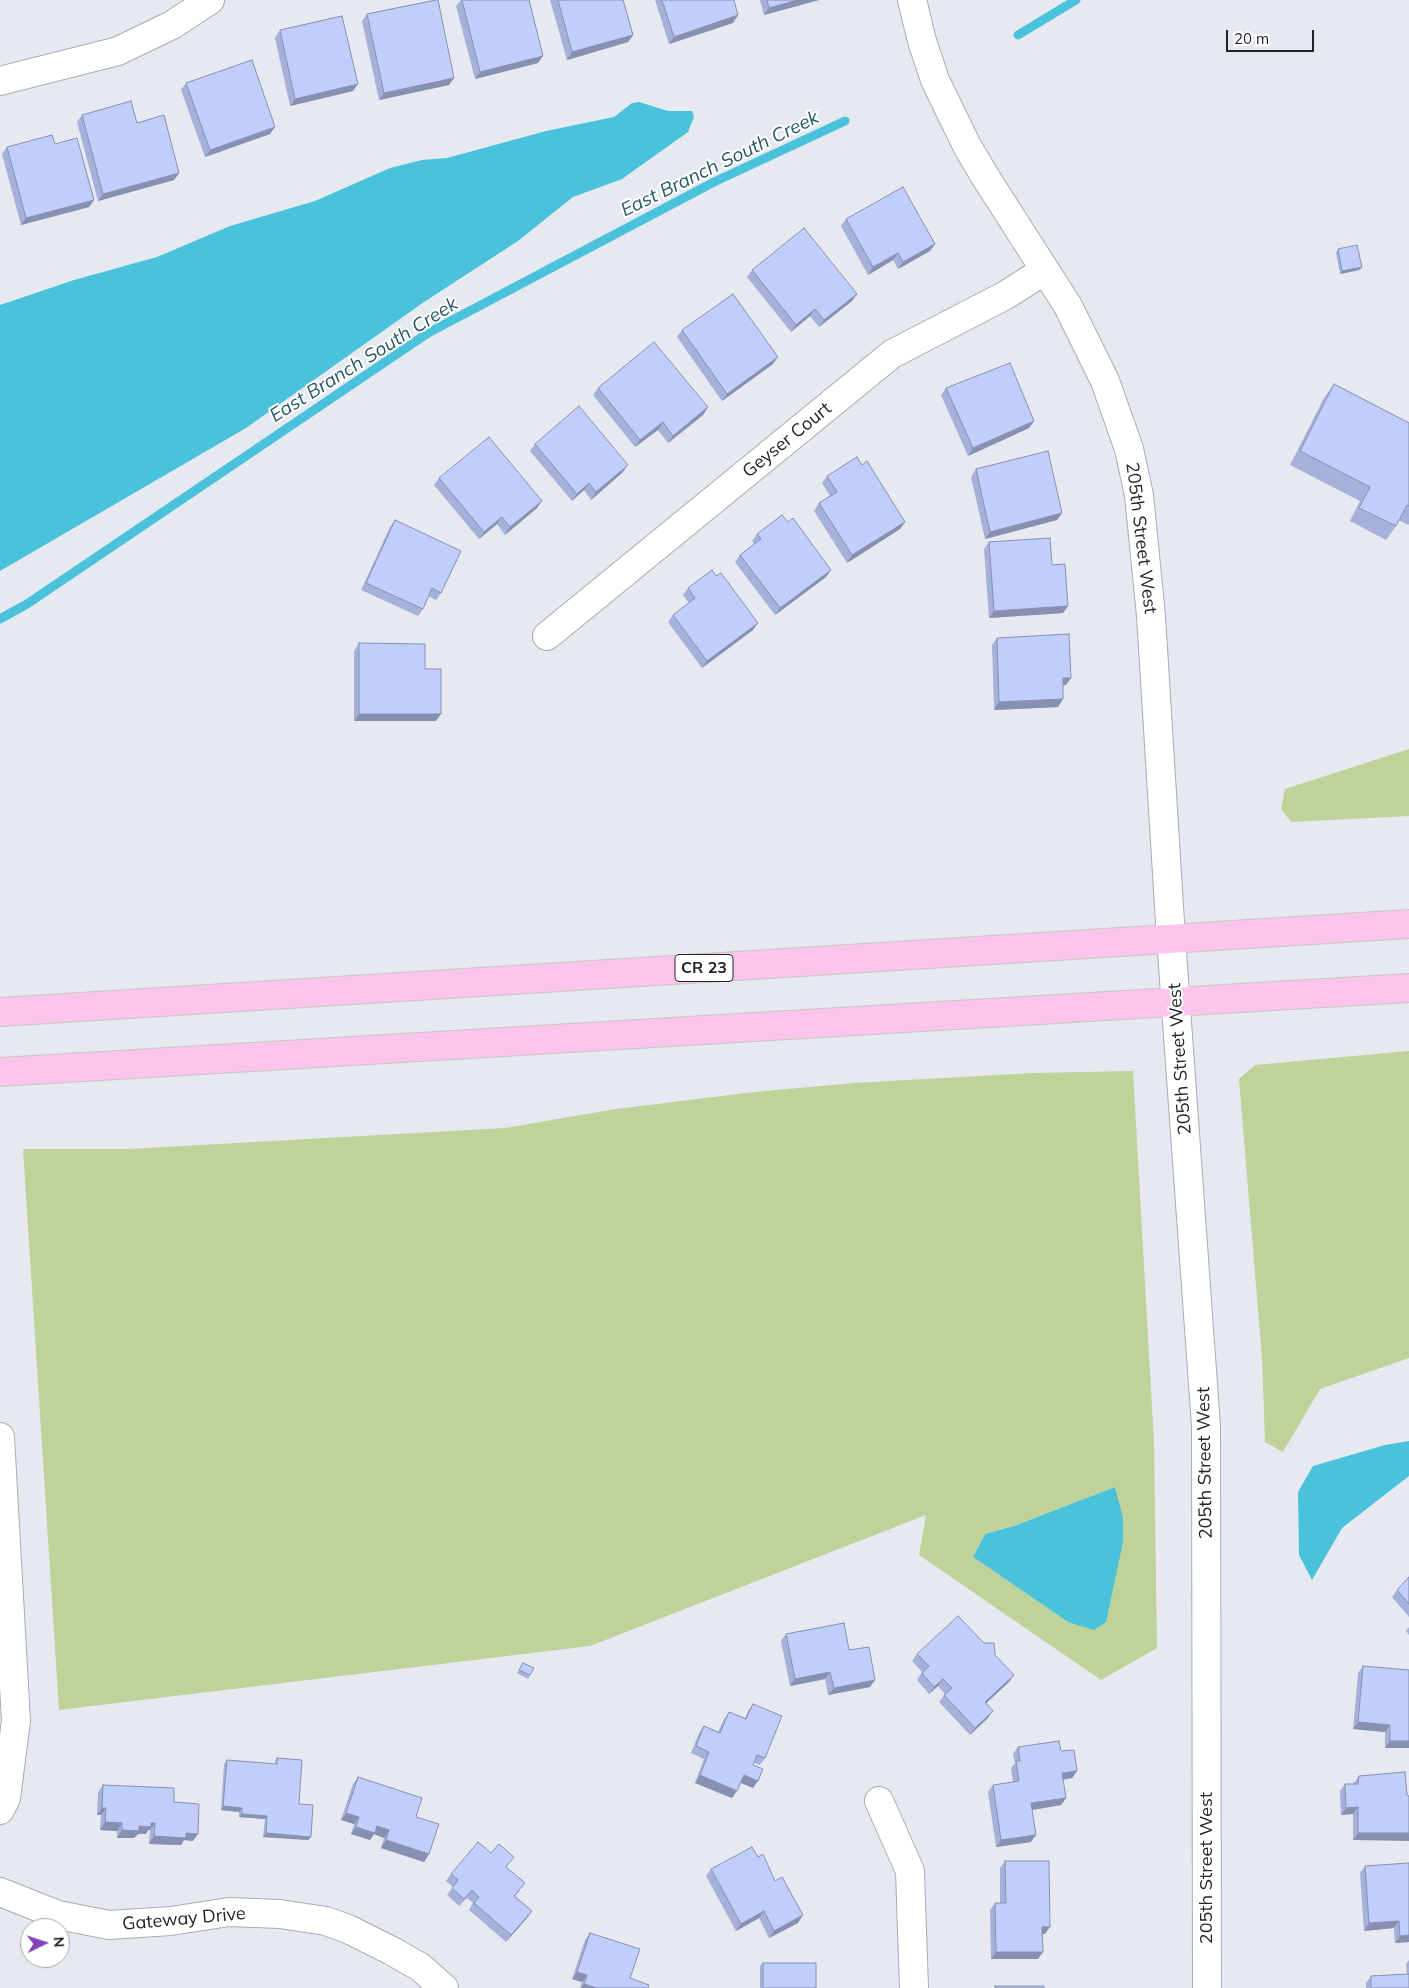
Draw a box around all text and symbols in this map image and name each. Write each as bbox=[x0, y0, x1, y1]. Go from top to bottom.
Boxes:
scale bar bbox=[1229, 20, 1316, 52]
text: 20 m bbox=[1234, 29, 1269, 48]
water label: East Branch South Creek bbox=[617, 106, 823, 222]
water label: East Branch South Creek bbox=[266, 293, 462, 427]
street label: Geyser Court bbox=[738, 398, 836, 482]
street label: 205th Street West bbox=[1121, 461, 1161, 615]
road number: CR 23 bbox=[675, 954, 733, 981]
street label: 205th Street West bbox=[1164, 982, 1196, 1136]
street label: 205th Street West bbox=[1193, 1387, 1217, 1539]
street label: 205th Street West bbox=[1196, 1792, 1218, 1944]
street label: Gateway Drive bbox=[121, 1903, 247, 1935]
north arrow bbox=[20, 1918, 70, 1968]
text: N bbox=[50, 1936, 68, 1948]

